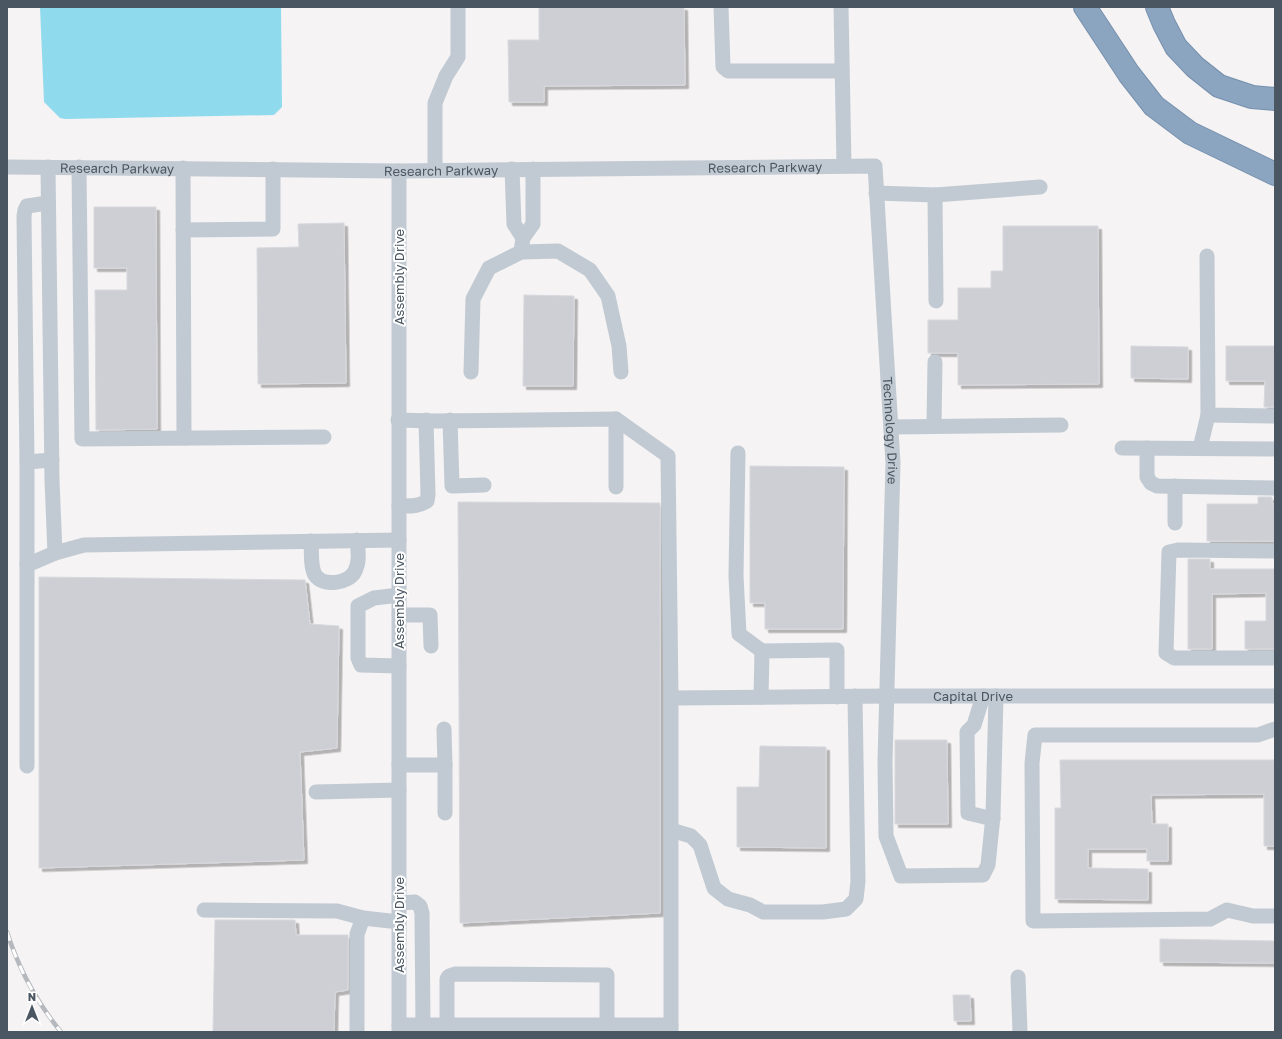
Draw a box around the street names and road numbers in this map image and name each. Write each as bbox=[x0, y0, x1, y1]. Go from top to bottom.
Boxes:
street label: Research Parkway bbox=[708, 159, 823, 176]
street label: Research Parkway bbox=[60, 160, 175, 177]
street label: Research Parkway bbox=[384, 162, 499, 179]
street label: Assembly Drive bbox=[391, 229, 407, 325]
street label: Technology Drive bbox=[880, 376, 901, 485]
street label: Assembly Drive bbox=[391, 553, 407, 649]
street label: Capital Drive bbox=[933, 688, 1013, 704]
street label: Assembly Drive bbox=[391, 877, 407, 973]

